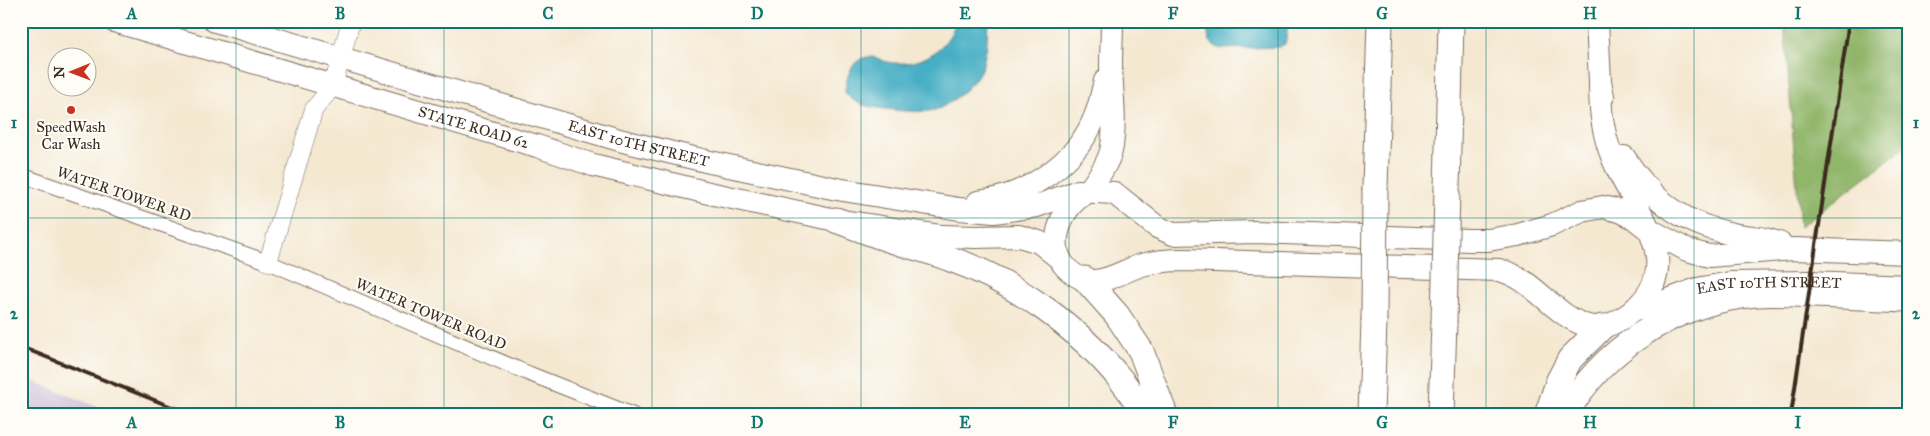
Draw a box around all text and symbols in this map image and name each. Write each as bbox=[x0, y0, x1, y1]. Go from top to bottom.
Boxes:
text: A bbox=[126, 4, 138, 23]
text: B bbox=[335, 4, 345, 23]
text: C bbox=[543, 4, 554, 23]
text: D bbox=[751, 4, 764, 23]
text: E bbox=[959, 4, 971, 23]
text: F bbox=[1168, 4, 1179, 23]
text: G bbox=[1376, 4, 1388, 23]
text: H bbox=[1583, 4, 1597, 23]
text: I bbox=[1795, 4, 1802, 23]
north arrow bbox=[48, 48, 98, 98]
text: N bbox=[51, 66, 68, 78]
street label: STATE ROAD 62 bbox=[416, 102, 532, 152]
marker: SpeedWash Car Wash bbox=[65, 104, 77, 116]
text: 1 bbox=[11, 113, 18, 132]
text: 1 bbox=[1913, 113, 1920, 132]
street label: EAST 10TH STREET bbox=[566, 116, 711, 171]
place label: SpeedWash Car Wash bbox=[36, 118, 107, 153]
street label: WATER TOWER RD bbox=[55, 163, 194, 225]
street label: EAST 10TH STREET bbox=[1695, 273, 1842, 298]
street label: WATER TOWER ROAD bbox=[353, 274, 509, 354]
text: 2 bbox=[10, 304, 19, 323]
text: 2 bbox=[1912, 304, 1921, 323]
text: A bbox=[126, 413, 138, 432]
text: B bbox=[335, 413, 345, 432]
text: C bbox=[543, 413, 554, 432]
text: D bbox=[751, 413, 764, 432]
text: E bbox=[959, 413, 971, 432]
text: F bbox=[1168, 413, 1179, 432]
text: G bbox=[1376, 413, 1388, 432]
text: H bbox=[1583, 413, 1597, 432]
text: I bbox=[1795, 413, 1802, 432]

